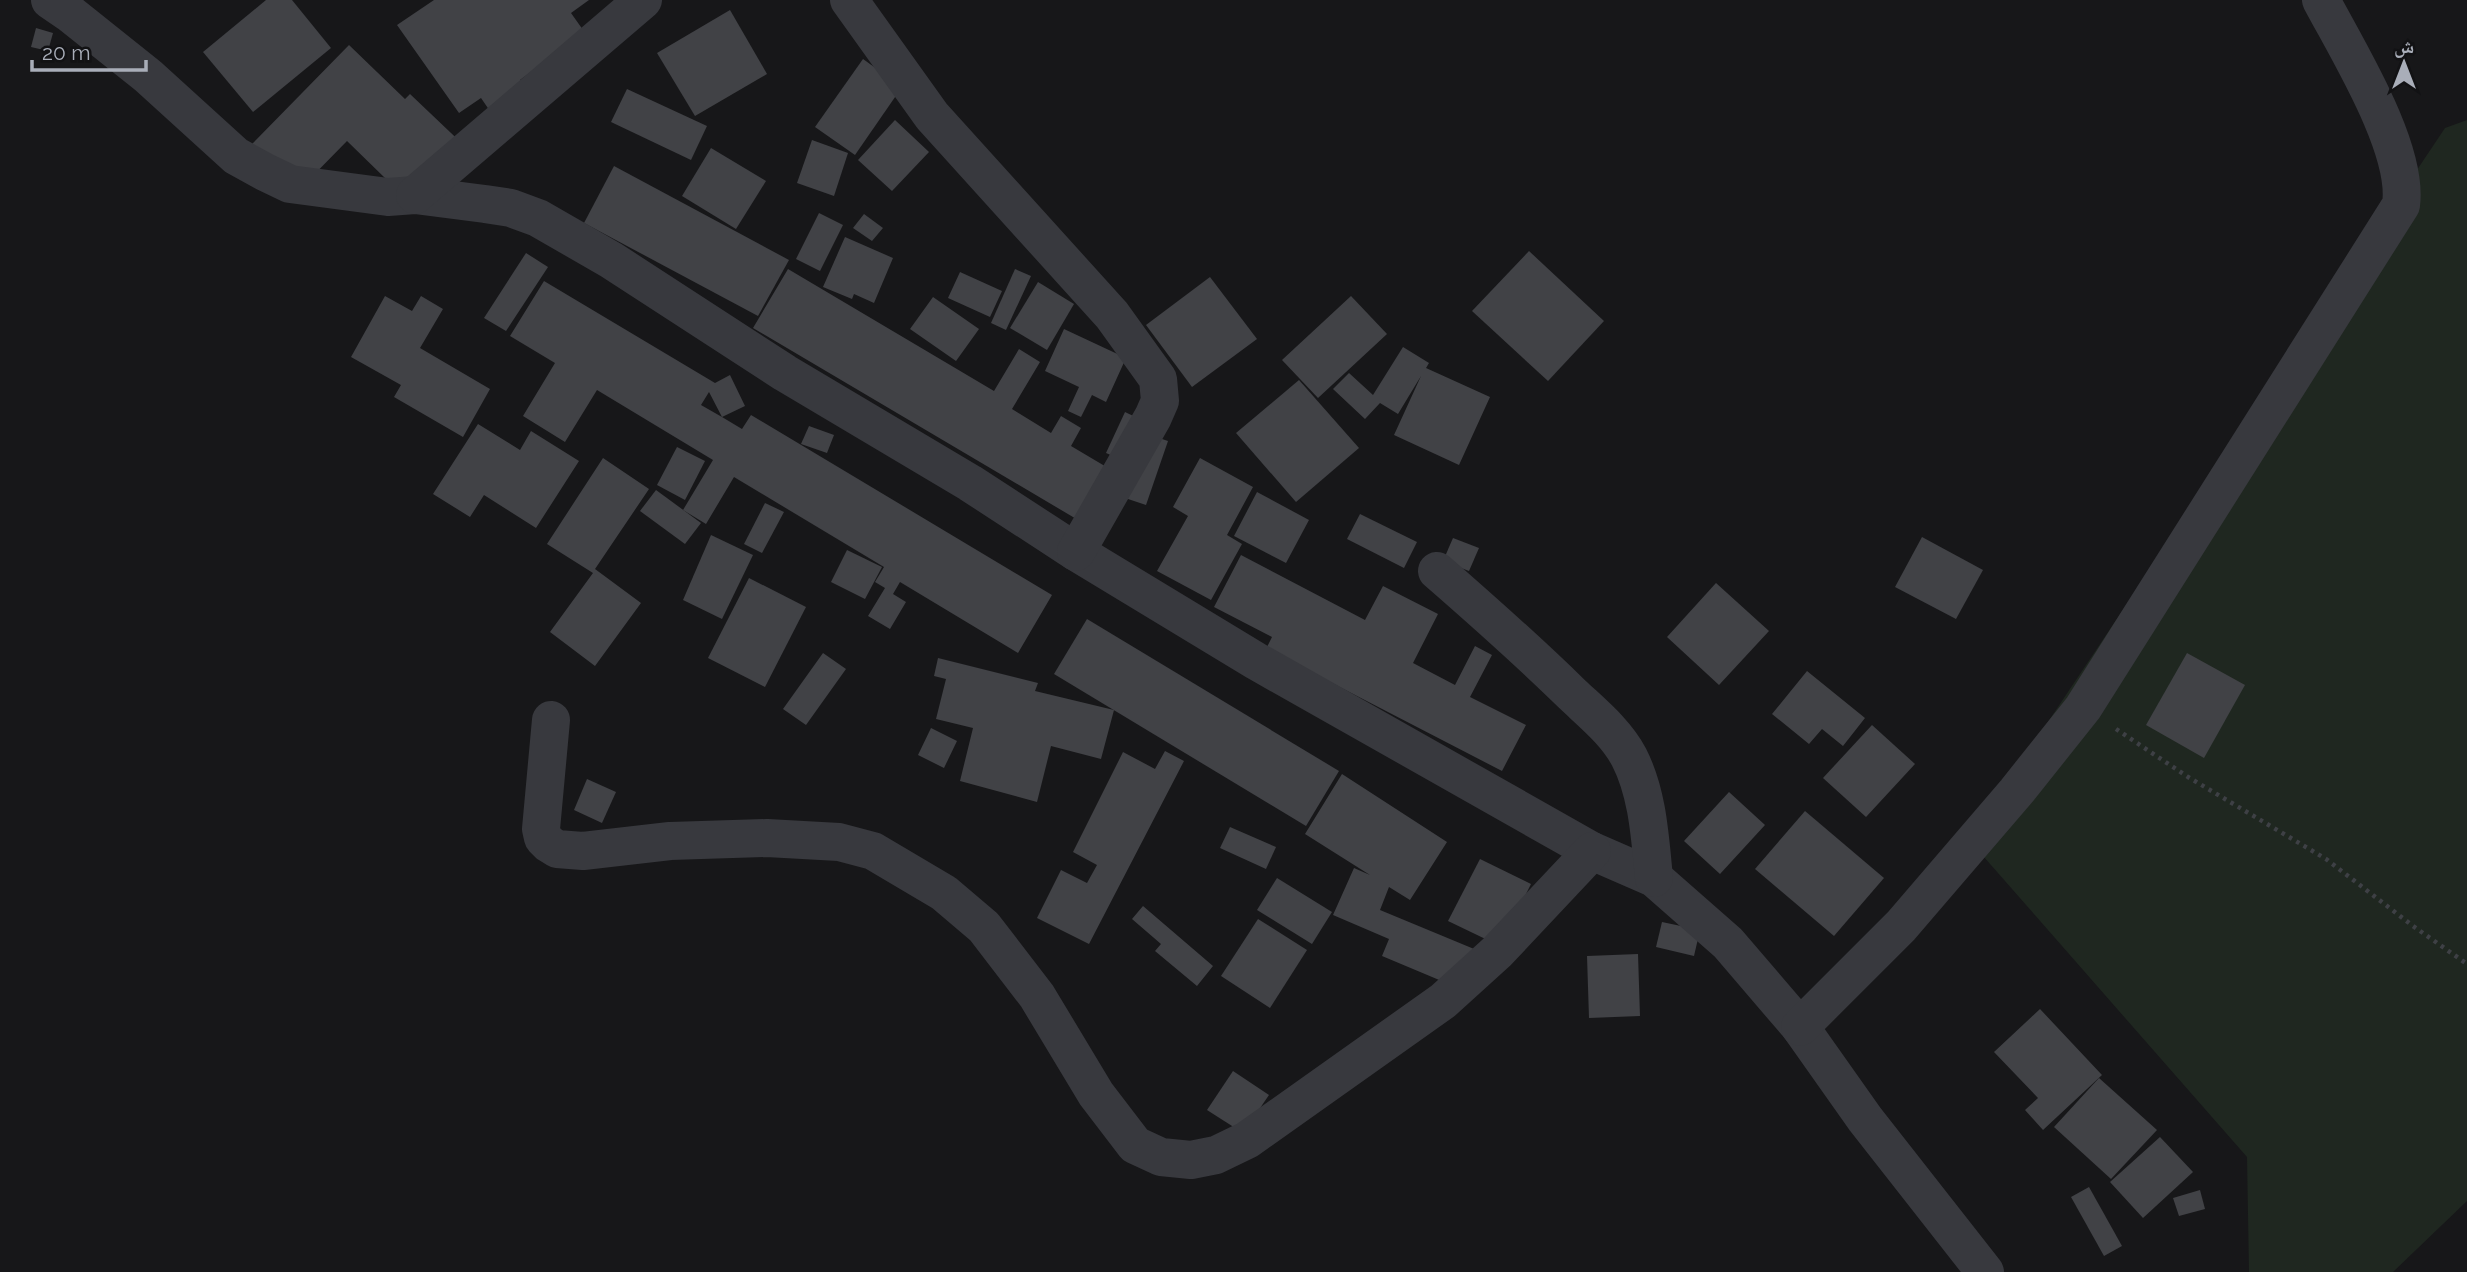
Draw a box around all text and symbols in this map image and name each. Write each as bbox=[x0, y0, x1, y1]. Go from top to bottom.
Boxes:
scale bar bbox=[32, 28, 145, 72]
north arrow bbox=[2369, 28, 2439, 98]
text: ش bbox=[2394, 35, 2414, 58]
text: 20 m bbox=[42, 40, 90, 65]

